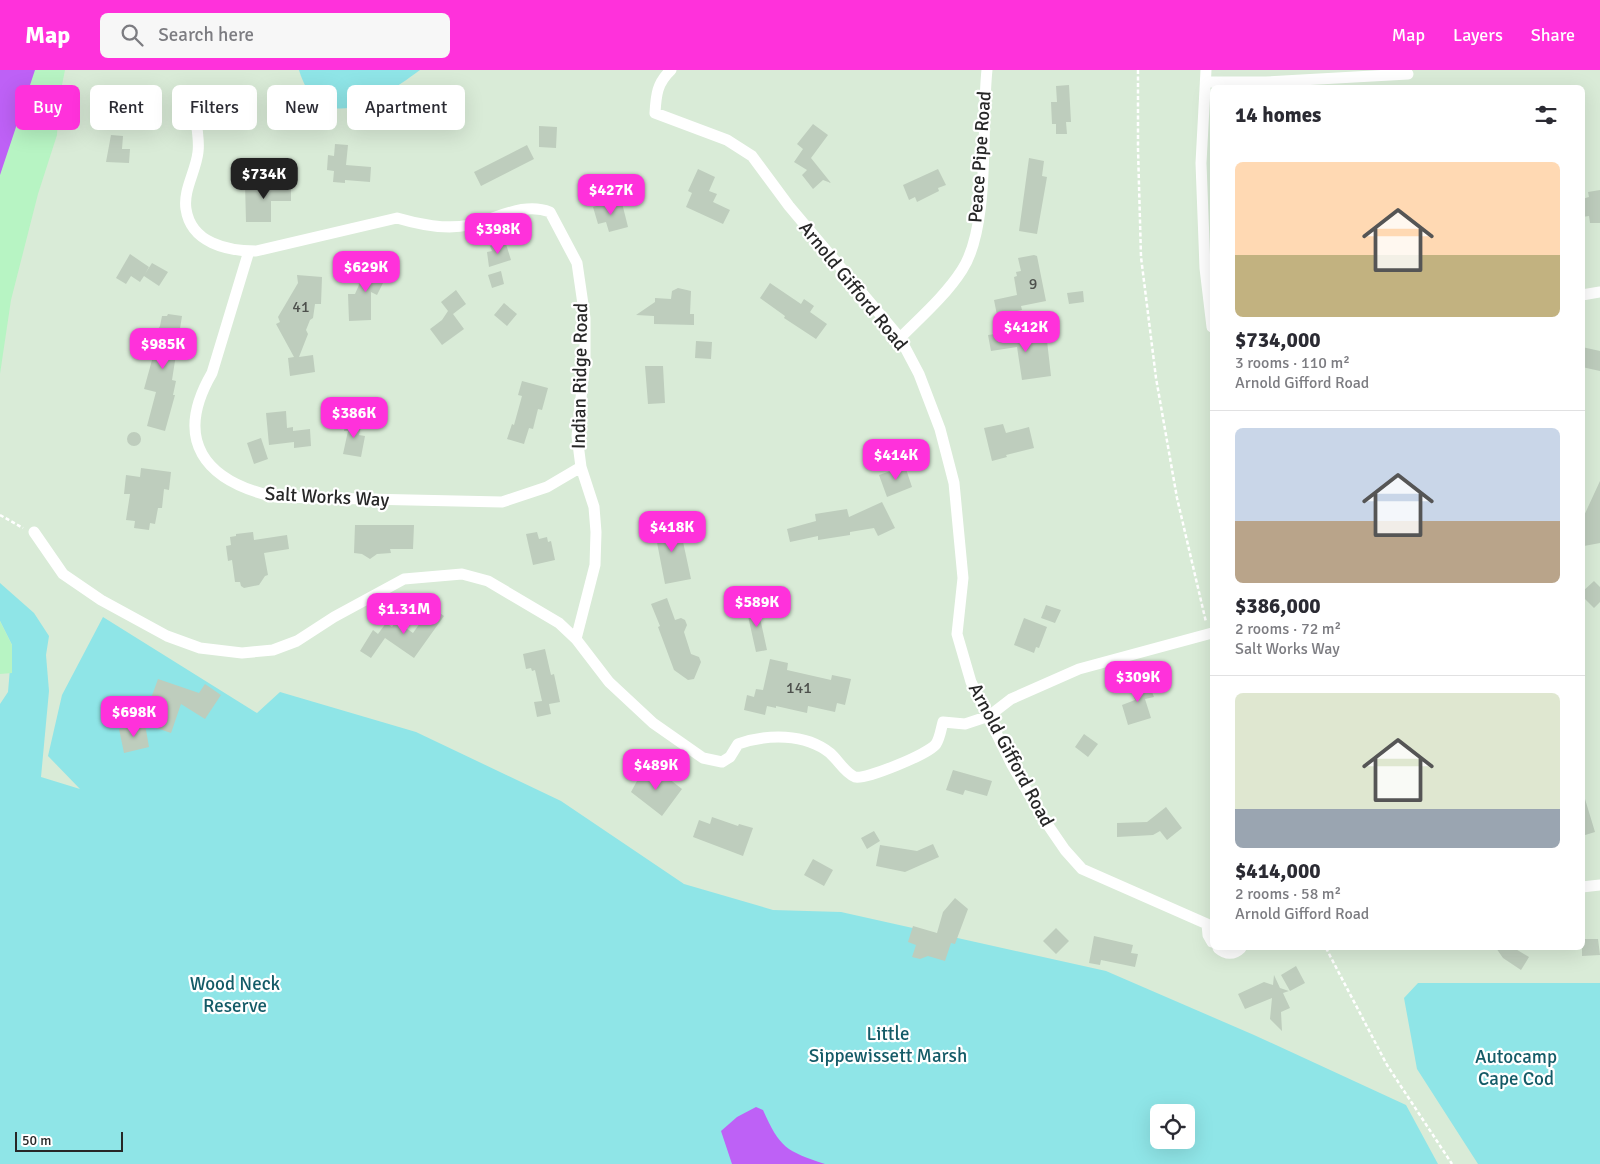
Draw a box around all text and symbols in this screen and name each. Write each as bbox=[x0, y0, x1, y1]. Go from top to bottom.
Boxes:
search box bbox=[100, 13, 450, 58]
text: Map bbox=[25, 20, 70, 50]
icon: search bbox=[118, 21, 146, 49]
text: Search here bbox=[158, 23, 254, 47]
text: Map bbox=[1392, 24, 1425, 46]
text: Layers bbox=[1453, 24, 1503, 46]
text: Share bbox=[1531, 24, 1575, 46]
chip: Buy bbox=[15, 85, 80, 130]
chip: Rent bbox=[90, 85, 162, 130]
chip: Filters bbox=[172, 85, 257, 130]
chip: New bbox=[267, 85, 337, 130]
chip: Apartment bbox=[347, 85, 465, 130]
street label: Peace Pipe Road bbox=[963, 90, 997, 224]
icon: filters bbox=[1532, 101, 1560, 129]
text: 14 homes bbox=[1235, 102, 1321, 128]
pin: $734K bbox=[229, 158, 299, 200]
text: $734K bbox=[242, 164, 286, 184]
pin: $427K bbox=[576, 174, 646, 216]
text: $427K bbox=[589, 180, 633, 200]
icon: home bbox=[1353, 195, 1443, 285]
pin: $398K bbox=[463, 212, 533, 255]
street label: Arnold Gifford Road bbox=[794, 216, 912, 356]
text: $398K bbox=[476, 219, 520, 239]
pin: $629K bbox=[331, 250, 401, 293]
text: $629K bbox=[344, 257, 388, 277]
house number: 9 bbox=[1029, 274, 1037, 294]
house number: 41 bbox=[292, 297, 310, 317]
street label: Indian Ridge Road bbox=[567, 303, 593, 449]
pin: $412K bbox=[991, 310, 1061, 353]
text: $412K bbox=[1004, 317, 1048, 337]
text: $734,000 bbox=[1235, 327, 1321, 353]
pin: $985K bbox=[128, 328, 198, 370]
text: $985K bbox=[141, 334, 185, 354]
text: 3 rooms · 110 m² bbox=[1235, 353, 1350, 373]
text: Arnold Gifford Road bbox=[1235, 373, 1369, 393]
pin: $386K bbox=[319, 396, 389, 439]
text: $386K bbox=[332, 403, 376, 423]
pin: $414K bbox=[861, 438, 931, 481]
text: $414K bbox=[874, 445, 918, 465]
icon: home bbox=[1353, 460, 1443, 550]
street label: Salt Works Way bbox=[264, 482, 390, 512]
pin: $418K bbox=[637, 510, 707, 553]
text: $418K bbox=[650, 517, 694, 537]
pin: $589K bbox=[722, 586, 792, 628]
pin: $1.31M bbox=[363, 592, 445, 635]
text: $589K bbox=[735, 592, 779, 612]
text: $386,000 bbox=[1235, 593, 1321, 619]
text: $1.31M bbox=[378, 599, 430, 619]
text: 2 rooms · 72 m² bbox=[1235, 619, 1341, 639]
text: Salt Works Way bbox=[1235, 639, 1340, 659]
pin: $309K bbox=[1103, 660, 1173, 703]
text: $309K bbox=[1116, 667, 1160, 687]
house number: 141 bbox=[786, 678, 812, 698]
street label: Arnold Gifford Road bbox=[963, 679, 1059, 831]
pin: $698K bbox=[99, 696, 169, 738]
text: $698K bbox=[112, 702, 156, 722]
icon: home bbox=[1353, 725, 1443, 815]
pin: $489K bbox=[621, 748, 691, 791]
text: $489K bbox=[634, 755, 678, 775]
text: $414,000 bbox=[1235, 858, 1321, 884]
text: 2 rooms · 58 m² bbox=[1235, 884, 1341, 904]
text: Arnold Gifford Road bbox=[1235, 904, 1369, 924]
park label: Wood Neck Reserve bbox=[190, 972, 281, 1018]
park label: Little Sippewissett Marsh bbox=[809, 1022, 967, 1068]
park label: Autocamp Cape Cod bbox=[1475, 1045, 1557, 1091]
map controls bbox=[1150, 1104, 1195, 1149]
button: locate bbox=[1150, 1104, 1195, 1149]
scale bar bbox=[15, 1129, 122, 1152]
text: 50 m bbox=[22, 1132, 51, 1149]

